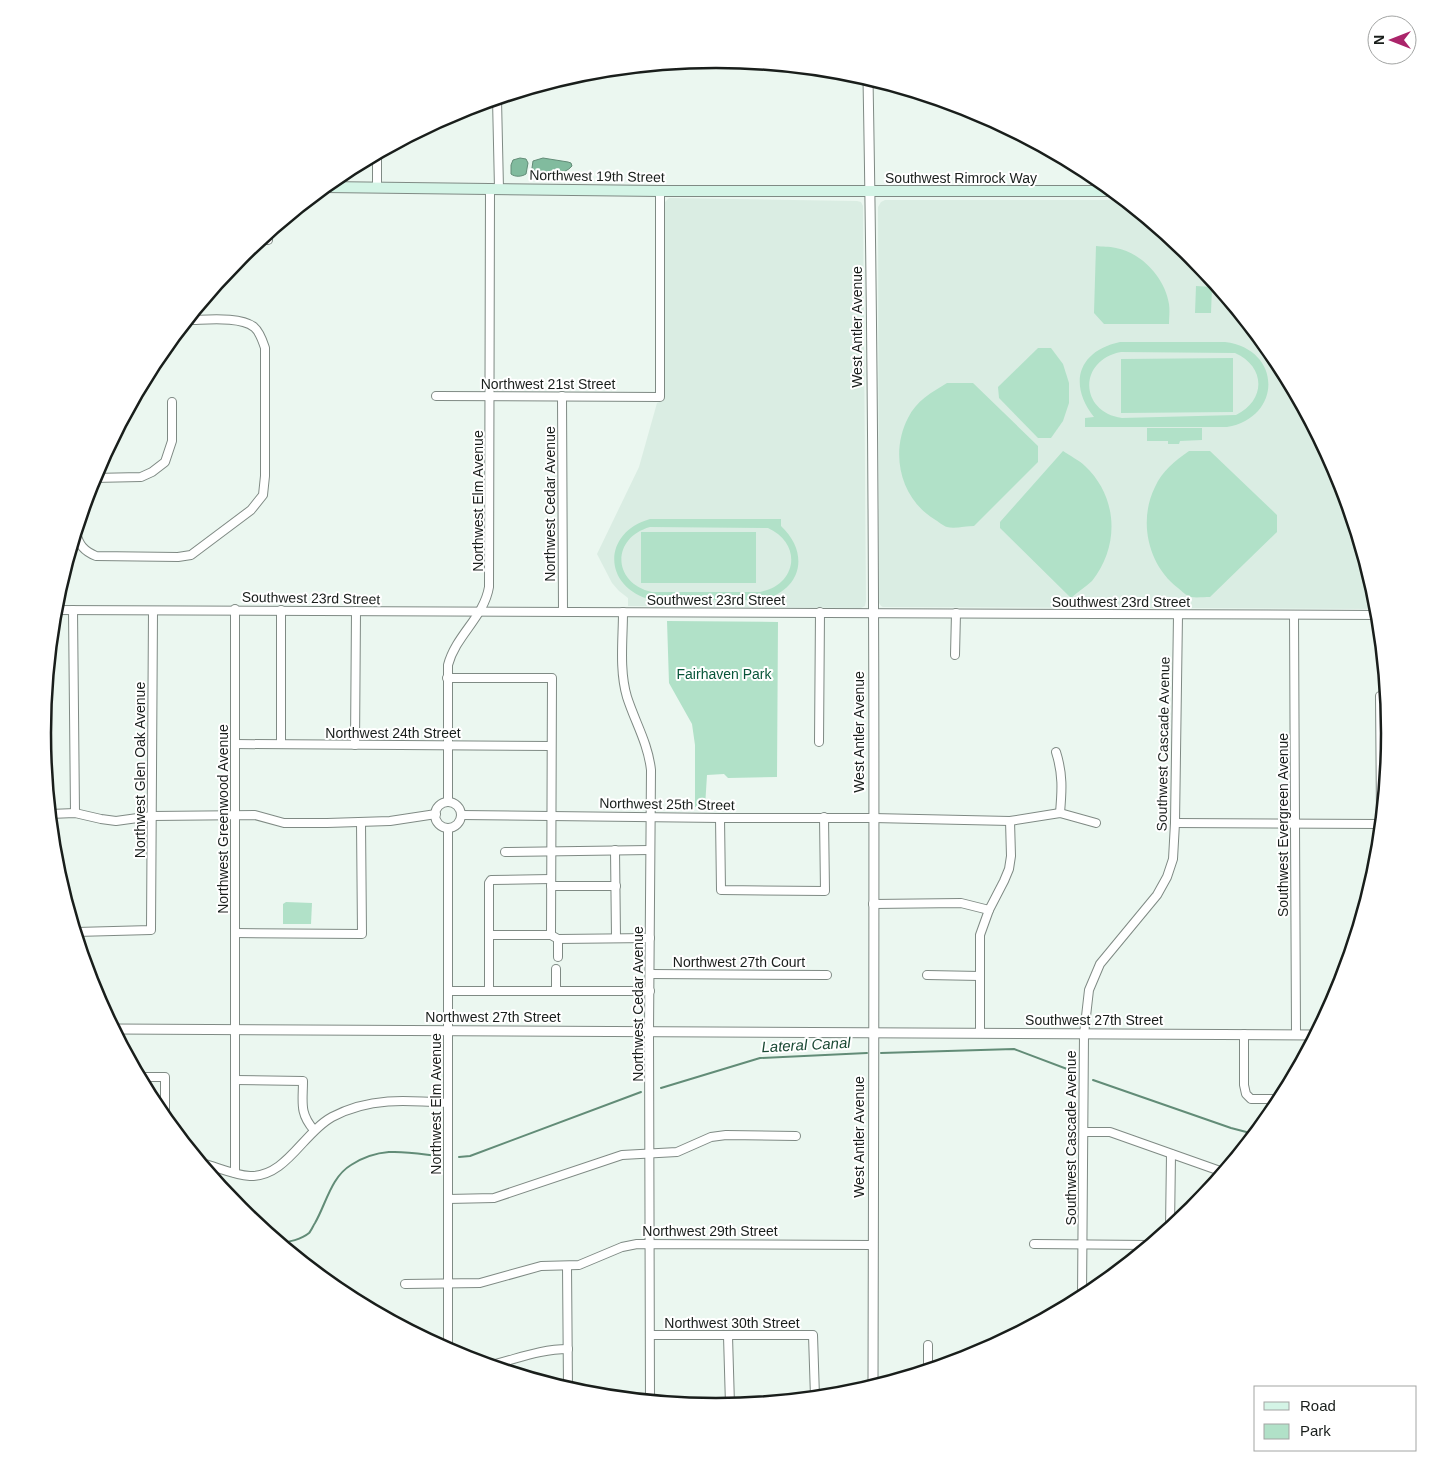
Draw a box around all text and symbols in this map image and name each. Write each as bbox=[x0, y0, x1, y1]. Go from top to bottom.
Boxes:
north arrow bbox=[1367, 15, 1417, 65]
text: N bbox=[1371, 35, 1387, 45]
street label: Northwest 19th Street bbox=[529, 167, 665, 185]
street label: Southwest Rimrock Way bbox=[885, 170, 1037, 186]
street label: West Antler Avenue bbox=[849, 266, 865, 388]
street label: Northwest 21st Street bbox=[481, 376, 615, 392]
street label: Northwest Cedar Avenue bbox=[542, 426, 558, 582]
street label: Northwest Elm Avenue bbox=[470, 430, 486, 572]
street label: Southwest 23rd Street bbox=[242, 589, 380, 607]
street label: Southwest 23rd Street bbox=[647, 592, 785, 608]
street label: Southwest 23rd Street bbox=[1052, 594, 1190, 610]
street label: Southwest Cascade Avenue bbox=[1153, 656, 1173, 832]
park label: Fairhaven Park bbox=[677, 666, 772, 682]
street label: West Antler Avenue bbox=[851, 671, 867, 793]
street label: Northwest Glen Oak Avenue bbox=[132, 682, 148, 858]
street label: Northwest Greenwood Avenue bbox=[215, 724, 231, 914]
street label: Northwest 24th Street bbox=[325, 725, 461, 741]
street label: Southwest Evergreen Avenue bbox=[1275, 733, 1291, 917]
street label: Northwest 25th Street bbox=[599, 795, 735, 813]
street label: Northwest Cedar Avenue bbox=[630, 926, 646, 1082]
street label: Northwest 27th Court bbox=[673, 954, 805, 970]
street label: Northwest 27th Street bbox=[425, 1009, 561, 1025]
street label: Southwest 27th Street bbox=[1025, 1012, 1163, 1028]
street label: Northwest Elm Avenue bbox=[428, 1033, 444, 1175]
water label: Lateral Canal bbox=[761, 1034, 852, 1055]
street label: Southwest Cascade Avenue bbox=[1063, 1050, 1079, 1225]
street label: West Antler Avenue bbox=[851, 1076, 867, 1198]
street label: Northwest 29th Street bbox=[642, 1223, 778, 1239]
street label: Northwest 30th Street bbox=[664, 1315, 800, 1331]
legend bbox=[1254, 1386, 1417, 1451]
text: Road bbox=[1300, 1397, 1336, 1414]
text: Park bbox=[1300, 1422, 1331, 1439]

